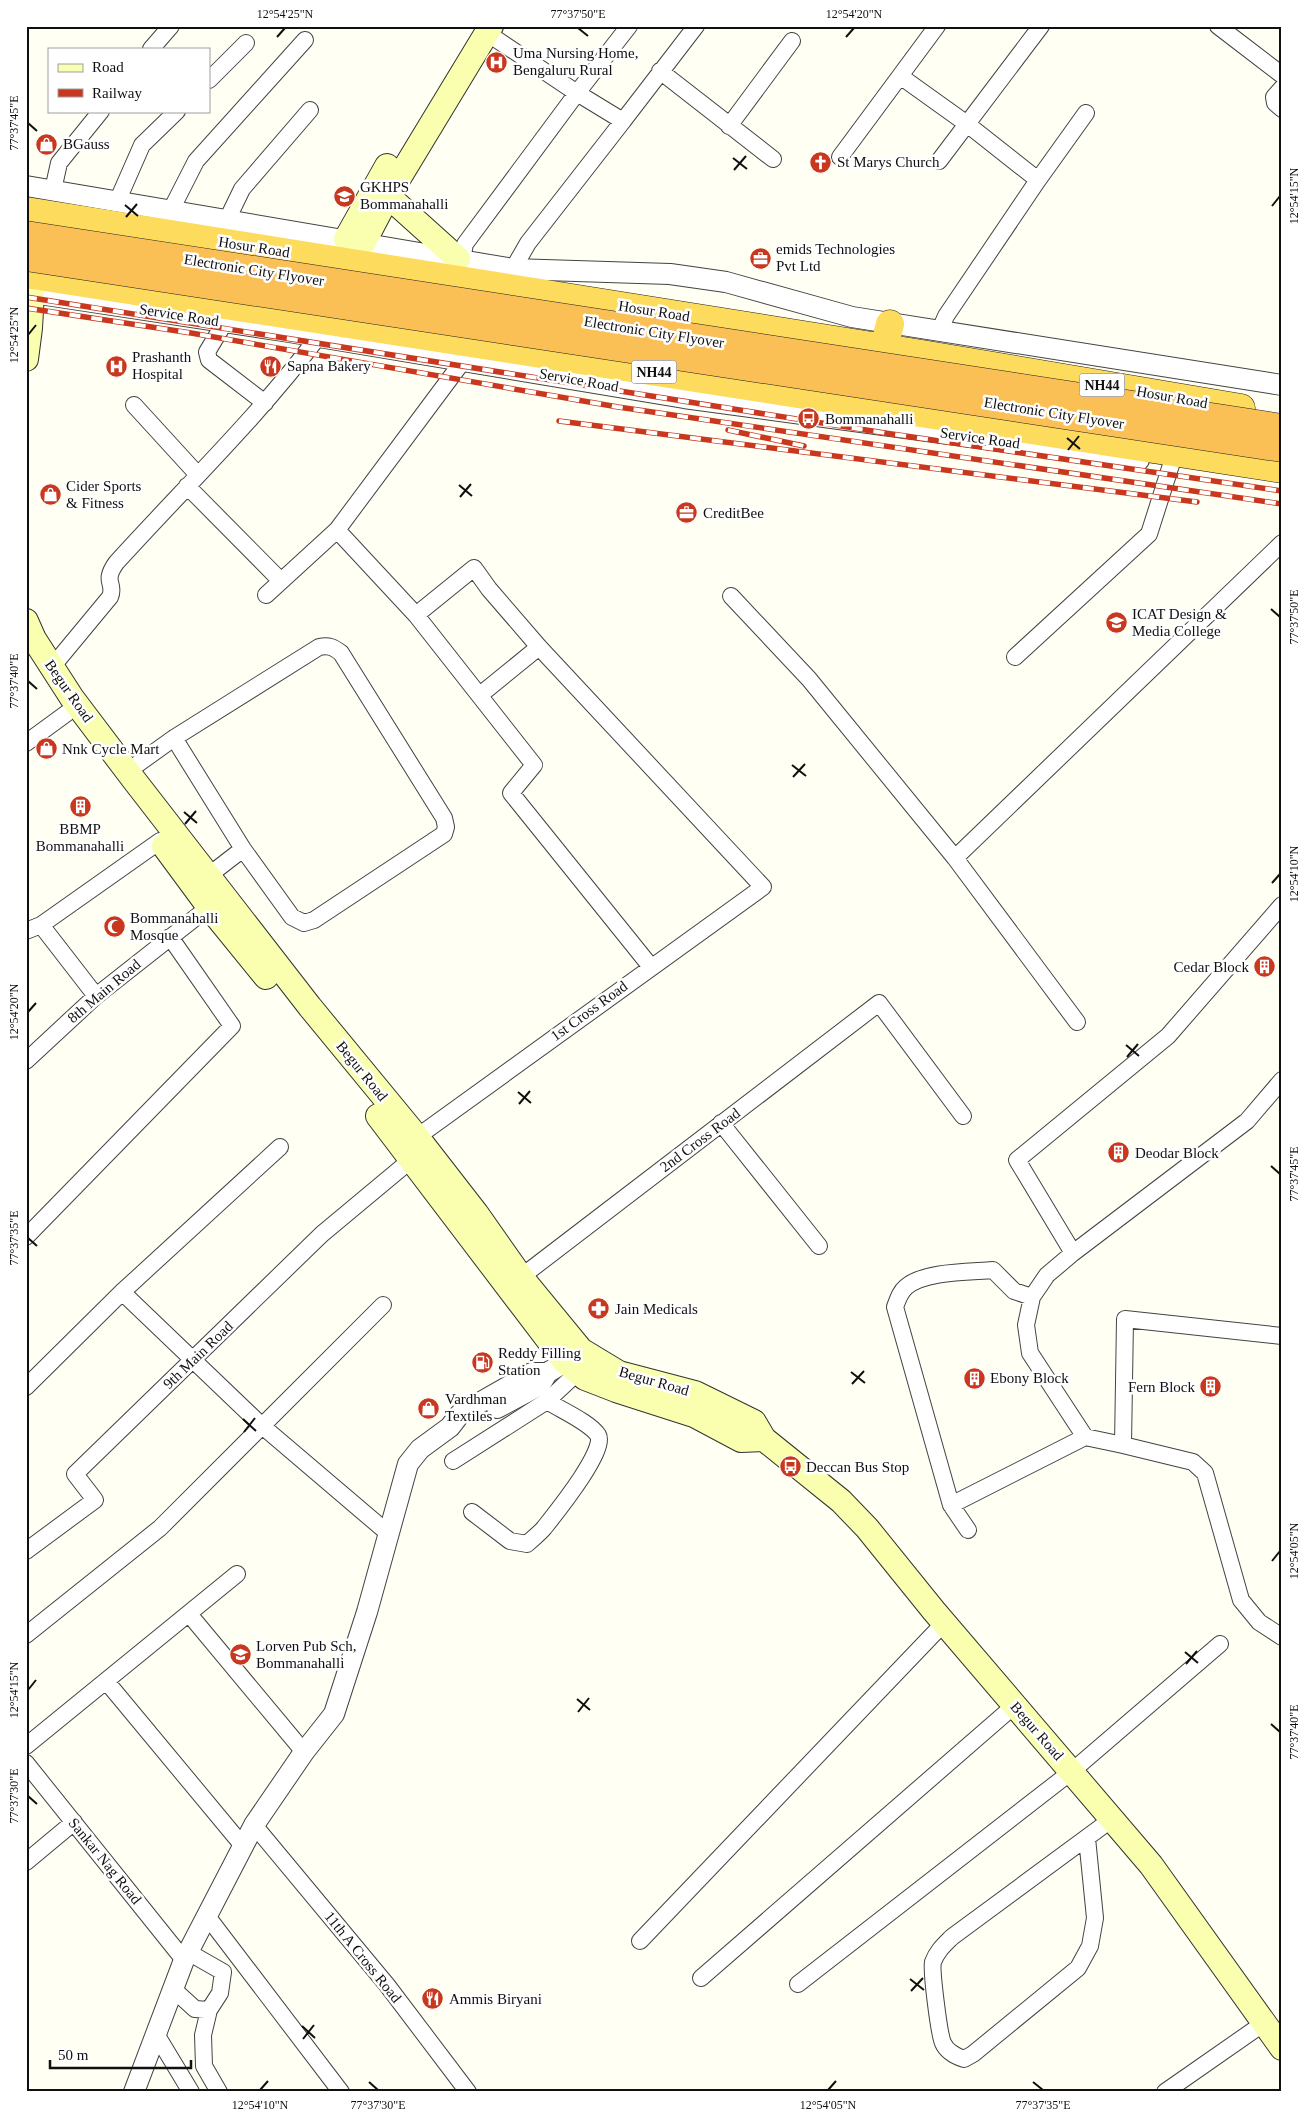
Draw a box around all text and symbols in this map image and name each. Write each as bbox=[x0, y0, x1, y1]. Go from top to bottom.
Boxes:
text: 12°54'25"N bbox=[257, 7, 314, 21]
text: 77°37'50"E bbox=[550, 7, 606, 21]
text: 12°54'20"N bbox=[826, 7, 883, 21]
place label: Uma Nursing Home, Bengaluru Rural bbox=[513, 45, 638, 78]
legend bbox=[48, 48, 210, 112]
hospital icon: Uma Nursing Home, Bengaluru Rural bbox=[485, 50, 509, 74]
text: Road bbox=[92, 59, 124, 75]
text: Railway bbox=[92, 85, 142, 101]
text: 77°37'45"E bbox=[7, 95, 21, 151]
shop icon: BGauss bbox=[35, 132, 59, 156]
place label: BGauss bbox=[63, 136, 110, 152]
church icon: St Marys Church bbox=[809, 150, 833, 174]
place label: St Marys Church bbox=[837, 154, 940, 170]
text: 12°54'15"N bbox=[1287, 167, 1301, 224]
place label: GKHPS Bommanahalli bbox=[360, 179, 448, 212]
school or university icon: GKHPS Bommanahalli bbox=[332, 184, 356, 208]
street label: Hosur Road bbox=[217, 233, 291, 261]
place label: emids Technologies Pvt Ltd bbox=[776, 241, 895, 274]
office icon: emids Technologies Pvt Ltd bbox=[748, 246, 772, 270]
street label: Electronic City Flyover bbox=[183, 251, 325, 289]
street label: Hosur Road bbox=[617, 297, 691, 325]
street label: Service Road bbox=[138, 301, 220, 329]
text: 12°54'25"N bbox=[7, 306, 21, 363]
street label: Electronic City Flyover bbox=[583, 313, 725, 351]
place label: Prashanth Hospital bbox=[132, 349, 192, 382]
hospital icon: Prashanth Hospital bbox=[104, 354, 128, 378]
restaurant icon: Sapna Bakery bbox=[259, 354, 283, 378]
place label: Sapna Bakery bbox=[287, 358, 371, 374]
road number: NH44 bbox=[632, 361, 676, 384]
street label: Service Road bbox=[538, 365, 620, 395]
road number: NH44 bbox=[1080, 374, 1124, 396]
street label: Hosur Road bbox=[1135, 383, 1209, 411]
street label: Electronic City Flyover bbox=[983, 394, 1125, 432]
bus stop icon: Bommanahalli bbox=[797, 407, 821, 431]
place label: Bommanahalli bbox=[825, 411, 913, 427]
street label: Service Road bbox=[939, 424, 1021, 452]
place label: Cider Sports & Fitness bbox=[66, 478, 142, 511]
shop icon: Cider Sports & Fitness bbox=[38, 483, 62, 507]
office icon: CreditBee bbox=[675, 501, 699, 525]
place label: CreditBee bbox=[703, 505, 764, 521]
text: 77°37'50"E bbox=[1287, 589, 1301, 645]
place label: ICAT Design & Media College bbox=[1132, 606, 1227, 639]
school or university icon: ICAT Design & Media College bbox=[1104, 611, 1128, 635]
text: 77°37'40"E bbox=[7, 653, 21, 709]
street label: Begur Road bbox=[42, 657, 97, 726]
shop icon: Nnk Cycle Mart bbox=[34, 737, 58, 761]
place label: Nnk Cycle Mart bbox=[62, 741, 160, 757]
building icon: BBMP Bommanahalli bbox=[68, 794, 92, 818]
place label: BBMP Bommanahalli bbox=[36, 821, 124, 854]
text: 12°54'10"N bbox=[1287, 845, 1301, 902]
place label: Bommanahalli Mosque bbox=[130, 910, 218, 943]
mosque icon: Bommanahalli Mosque bbox=[102, 915, 126, 939]
building icon: Cedar Block bbox=[1253, 955, 1277, 979]
street label: 8th Main Road bbox=[64, 956, 144, 1026]
place label: Cedar Block bbox=[1174, 959, 1249, 975]
street label: 1st Cross Road bbox=[548, 978, 631, 1044]
text: 12°54'20"N bbox=[7, 983, 21, 1040]
street label: Begur Road bbox=[333, 1038, 391, 1104]
street label: 2nd Cross Road bbox=[657, 1104, 743, 1175]
building icon: Deodar Block bbox=[1107, 1141, 1131, 1165]
place label: Deodar Block bbox=[1135, 1145, 1219, 1161]
text: 77°37'45"E bbox=[1287, 1146, 1301, 1202]
text: 77°37'35"E bbox=[7, 1210, 21, 1266]
pharmacy icon: Jain Medicals bbox=[587, 1297, 611, 1321]
place label: Jain Medicals bbox=[615, 1301, 698, 1317]
street label: 9th Main Road bbox=[160, 1318, 236, 1392]
place label: Reddy Filling Station bbox=[498, 1345, 581, 1378]
fuel station icon: Reddy Filling Station bbox=[470, 1350, 494, 1374]
street label: Begur Road bbox=[617, 1363, 691, 1399]
building icon: Ebony Block bbox=[962, 1366, 986, 1390]
place label: Ebony Block bbox=[990, 1370, 1069, 1386]
building icon: Fern Block bbox=[1199, 1375, 1223, 1399]
place label: Fern Block bbox=[1128, 1379, 1195, 1395]
place label: Vardhman Textiles bbox=[445, 1391, 507, 1424]
shop icon: Vardhman Textiles bbox=[417, 1396, 441, 1420]
bus stop icon: Deccan Bus Stop bbox=[778, 1455, 802, 1479]
place label: Deccan Bus Stop bbox=[806, 1459, 909, 1475]
text: 12°54'05"N bbox=[1287, 1522, 1301, 1579]
place label: Lorven Pub Sch, Bommanahalli bbox=[256, 1638, 356, 1671]
school or university icon: Lorven Pub Sch, Bommanahalli bbox=[228, 1643, 252, 1667]
text: 12°54'15"N bbox=[7, 1661, 21, 1718]
street label: Begur Road bbox=[1007, 1699, 1067, 1764]
text: 77°37'40"E bbox=[1287, 1704, 1301, 1760]
text: 77°37'30"E bbox=[7, 1768, 21, 1824]
street label: Sankar Nag Road bbox=[65, 1815, 145, 1908]
street label: 11th A Cross Road bbox=[321, 1908, 405, 2006]
restaurant icon: Ammis Biryani bbox=[421, 1987, 445, 2011]
place label: Ammis Biryani bbox=[449, 1991, 542, 2007]
scale bar bbox=[50, 2038, 191, 2070]
text: 50 m bbox=[58, 2047, 89, 2063]
text: 12°54'10"N bbox=[232, 2098, 289, 2112]
text: 77°37'30"E bbox=[350, 2098, 406, 2112]
text: 12°54'05"N bbox=[800, 2098, 857, 2112]
text: 77°37'35"E bbox=[1015, 2098, 1071, 2112]

